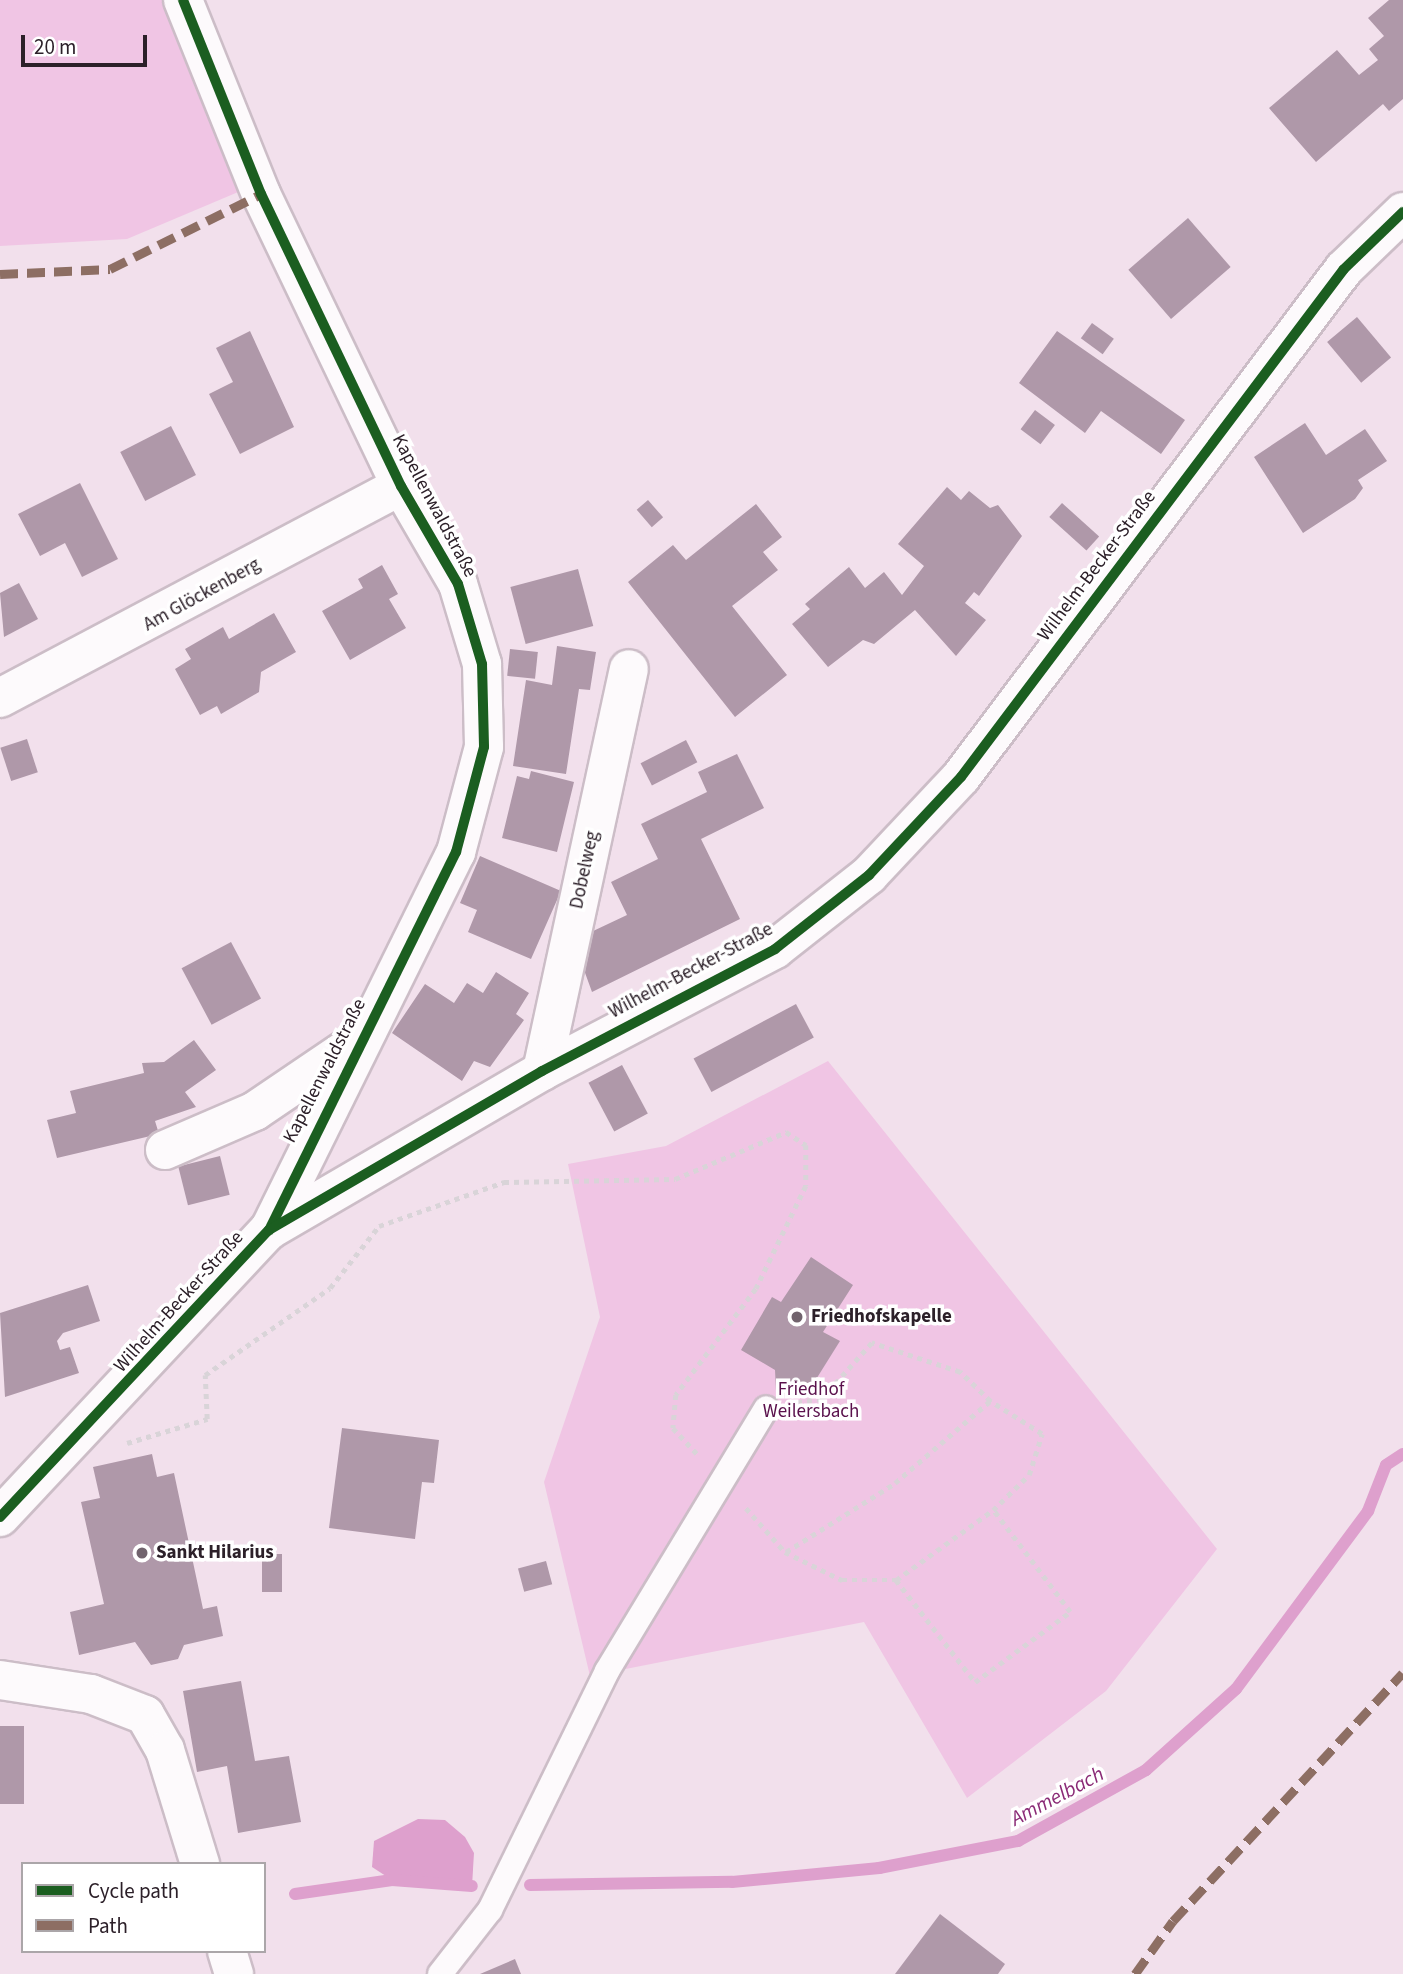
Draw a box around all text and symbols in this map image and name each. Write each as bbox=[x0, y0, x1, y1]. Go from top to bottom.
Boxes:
scale bar bbox=[24, 21, 150, 65]
text: 20 m bbox=[34, 32, 76, 62]
street label: Kapellenwaldstraße bbox=[387, 431, 481, 581]
street label: Wilhelm-Becker-Straße bbox=[1033, 486, 1161, 646]
street label: Am Glöckenberg bbox=[140, 553, 264, 637]
street label: Dobelweg bbox=[566, 829, 604, 911]
street label: Wilhelm-Becker-Straße bbox=[605, 918, 777, 1024]
street label: Kapellenwaldstraße bbox=[279, 995, 371, 1147]
street label: Wilhelm-Becker-Straße bbox=[110, 1227, 248, 1377]
place label: Friedhofskapelle bbox=[811, 1306, 952, 1328]
marker: Friedhofskapelle bbox=[789, 1309, 805, 1325]
park label: Friedhof Weilersbach bbox=[763, 1379, 859, 1423]
place label: Sankt Hilarius bbox=[156, 1542, 274, 1564]
marker: Sankt Hilarius bbox=[134, 1545, 150, 1561]
water label: Ammelbach bbox=[1006, 1761, 1108, 1831]
legend bbox=[21, 1862, 266, 1953]
text: Cycle path bbox=[88, 1876, 179, 1906]
text: Path bbox=[88, 1911, 128, 1941]

